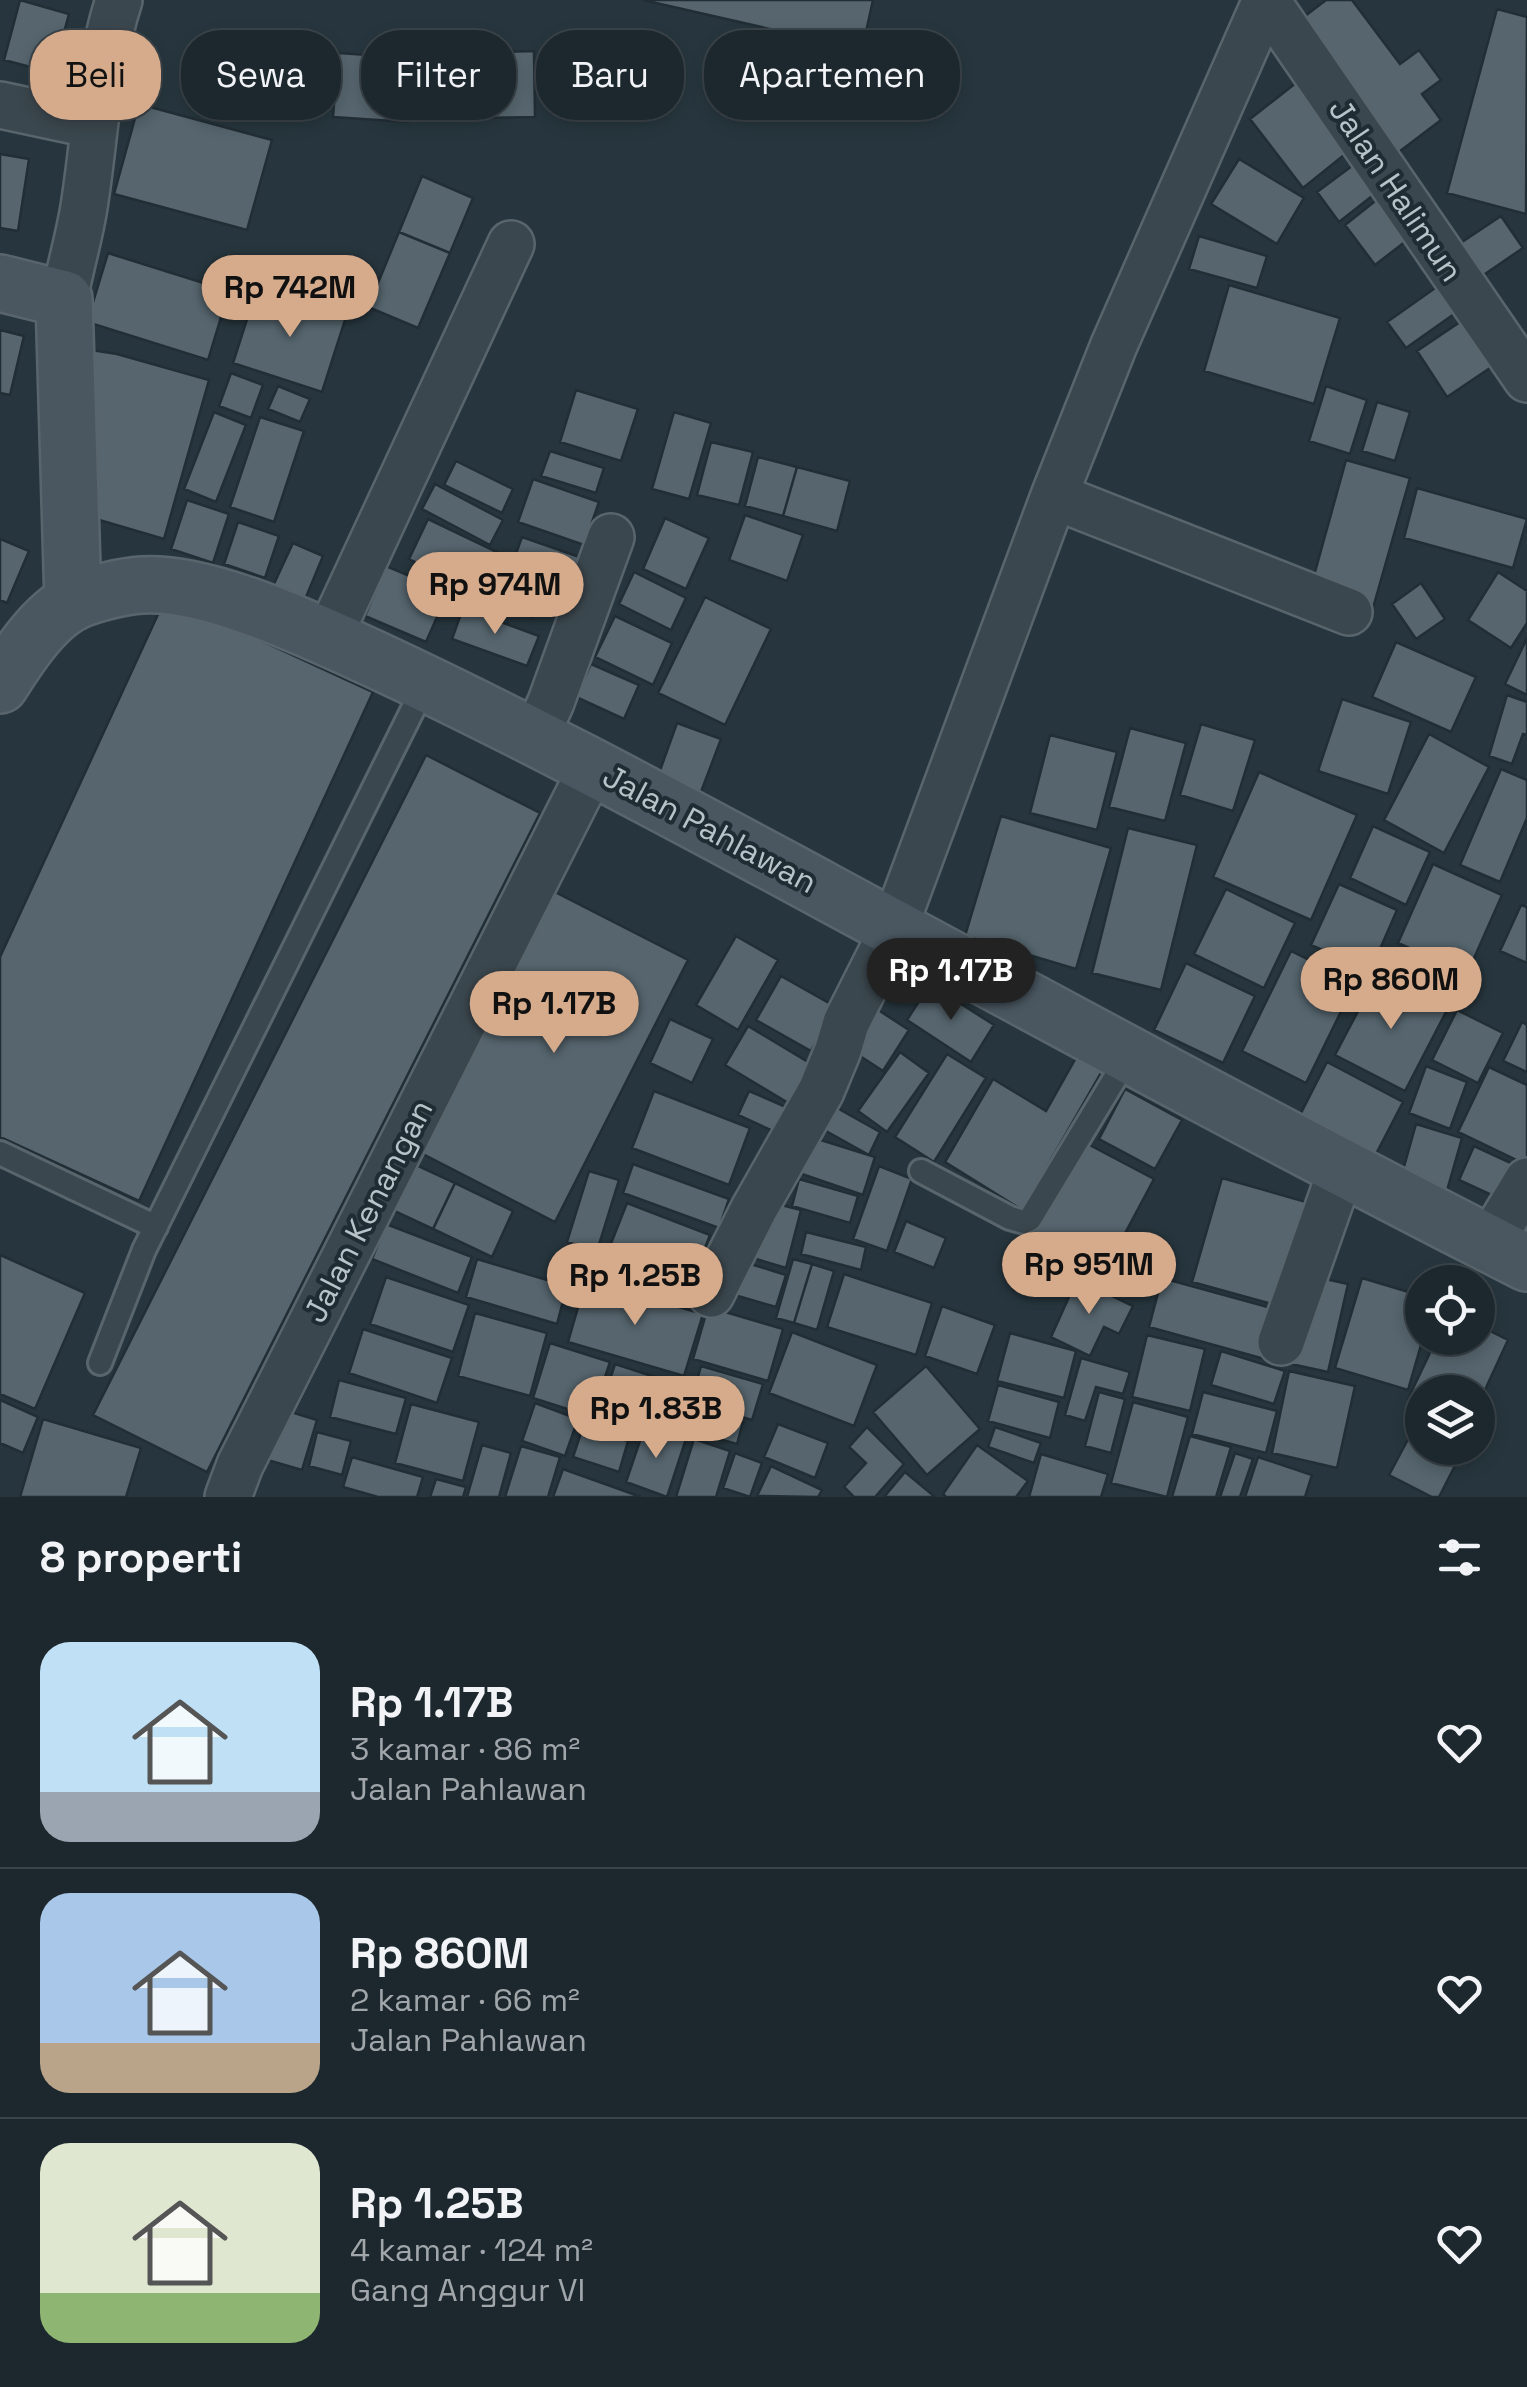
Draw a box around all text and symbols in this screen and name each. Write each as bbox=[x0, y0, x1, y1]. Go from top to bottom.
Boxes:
chip: Beli bbox=[30, 30, 161, 120]
chip: Sewa bbox=[181, 30, 341, 120]
chip: Filter bbox=[361, 30, 516, 120]
chip: Baru bbox=[536, 30, 684, 120]
chip: Apartemen bbox=[704, 30, 960, 120]
street label: Jalan Halimun bbox=[1320, 91, 1472, 289]
pin: Rp 742M bbox=[198, 255, 382, 340]
text: Rp 742M bbox=[224, 267, 356, 307]
pin: Rp 974M bbox=[403, 552, 587, 637]
text: Rp 974M bbox=[429, 564, 561, 604]
street label: Jalan Pahlawan bbox=[596, 756, 824, 902]
pin: Rp 1.17B bbox=[848, 938, 1054, 1023]
pin: Rp 860M bbox=[1299, 947, 1483, 1032]
text: Rp 1.17B bbox=[889, 950, 1013, 990]
text: Rp 860M bbox=[1323, 959, 1459, 999]
pin: Rp 1.17B bbox=[451, 971, 657, 1056]
text: Rp 1.17B bbox=[492, 983, 616, 1023]
street label: Jalan Kenangan bbox=[295, 1093, 441, 1329]
pin: Rp 951M bbox=[997, 1232, 1181, 1317]
pin: Rp 1.25B bbox=[532, 1243, 738, 1328]
text: Rp 951M bbox=[1024, 1244, 1154, 1284]
text: Rp 1.25B bbox=[569, 1255, 701, 1295]
map controls bbox=[1405, 1265, 1495, 1465]
button: locate bbox=[1405, 1265, 1495, 1355]
button: layers bbox=[1405, 1375, 1495, 1465]
pin: Rp 1.83B bbox=[553, 1376, 759, 1461]
text: Rp 1.83B bbox=[590, 1388, 722, 1428]
icon: filters bbox=[1432, 1530, 1487, 1585]
text: 8 properti bbox=[40, 1531, 242, 1584]
text: Rp 1.17B bbox=[350, 1676, 513, 1729]
icon: home bbox=[120, 1682, 240, 1802]
icon: heart bbox=[1432, 1715, 1487, 1770]
text: 3 kamar · 86 m² bbox=[350, 1729, 580, 1769]
text: Jalan Pahlawan bbox=[350, 1769, 587, 1809]
text: Rp 860M bbox=[350, 1927, 529, 1980]
icon: home bbox=[120, 1933, 240, 2053]
icon: heart bbox=[1432, 1966, 1487, 2021]
text: 2 kamar · 66 m² bbox=[350, 1980, 580, 2020]
text: Jalan Pahlawan bbox=[350, 2020, 587, 2060]
text: Rp 1.25B bbox=[350, 2177, 524, 2230]
icon: home bbox=[120, 2183, 240, 2303]
icon: heart bbox=[1432, 2216, 1487, 2271]
text: 4 kamar · 124 m² bbox=[350, 2230, 593, 2270]
text: Gang Anggur VI bbox=[350, 2270, 585, 2310]

